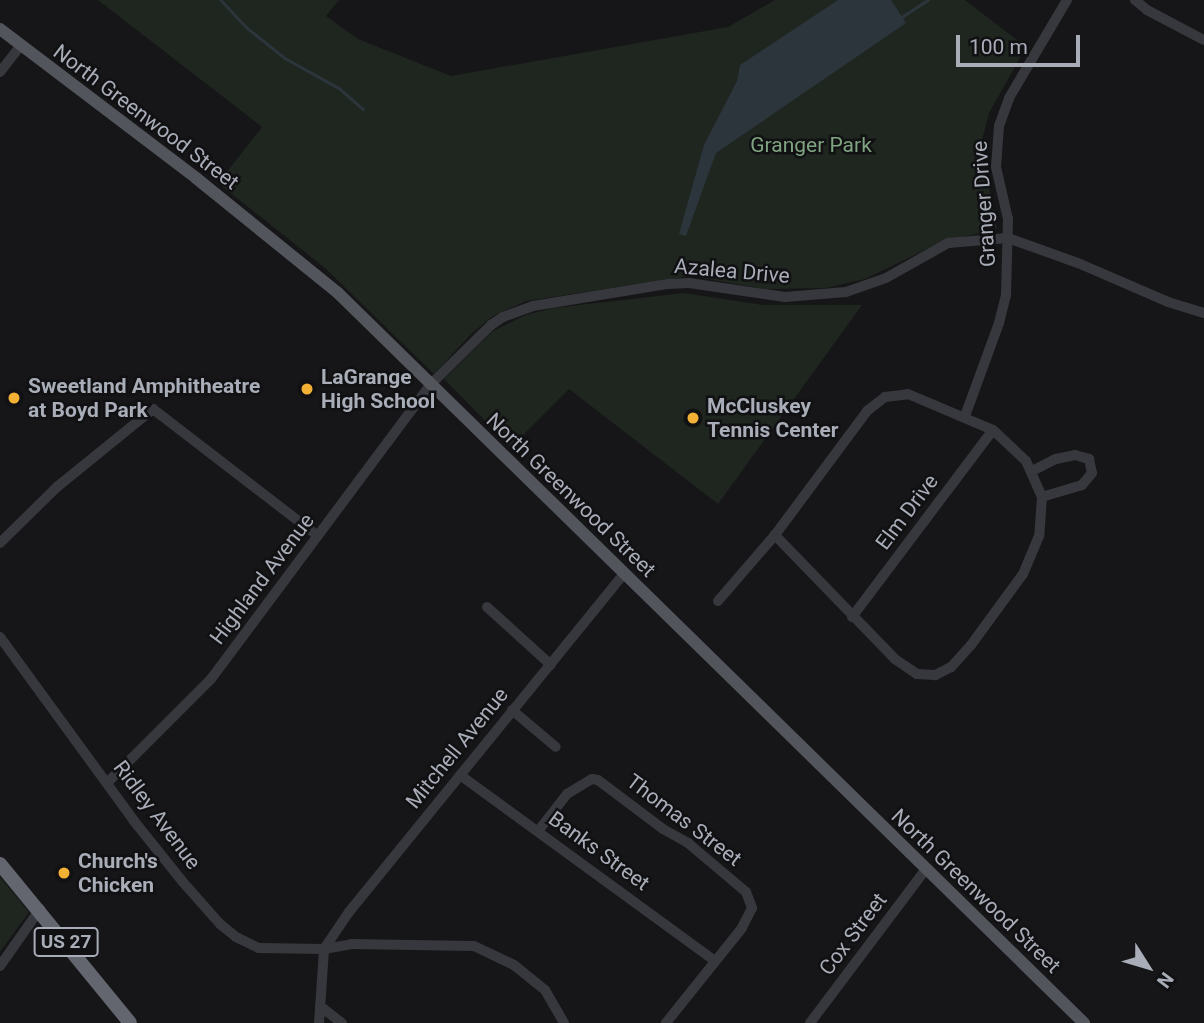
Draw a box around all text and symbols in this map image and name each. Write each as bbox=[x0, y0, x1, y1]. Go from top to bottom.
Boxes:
scale bar bbox=[959, 21, 1083, 65]
text: 100 m bbox=[969, 35, 1028, 59]
street label: North Greenwood Street bbox=[48, 39, 244, 195]
park label: Granger Park bbox=[750, 132, 872, 158]
street label: Granger Drive bbox=[967, 140, 1001, 268]
street label: Azalea Drive bbox=[673, 253, 791, 289]
place label: LaGrange High School bbox=[321, 364, 435, 414]
place label: Sweetland Amphitheatre at Boyd Park bbox=[28, 373, 260, 423]
marker: LaGrange High School bbox=[299, 381, 315, 397]
marker: Sweetland Amphitheatre at Boyd Park bbox=[6, 390, 22, 406]
place label: McCluskey Tennis Center bbox=[707, 393, 839, 443]
street label: North Greenwood Street bbox=[481, 408, 661, 582]
marker: McCluskey Tennis Center bbox=[685, 410, 701, 426]
street label: Elm Drive bbox=[871, 469, 943, 555]
street label: Highland Avenue bbox=[205, 509, 319, 649]
street label: Mitchell Avenue bbox=[401, 683, 513, 813]
street label: Ridley Avenue bbox=[108, 756, 206, 874]
street label: Thomas Street bbox=[622, 769, 746, 871]
street label: North Greenwood Street bbox=[886, 804, 1066, 978]
street label: Banks Street bbox=[544, 806, 654, 896]
place label: Church's Chicken bbox=[78, 848, 158, 898]
marker: Church's Chicken bbox=[56, 865, 72, 881]
street label: Cox Street bbox=[814, 888, 892, 980]
road number: US 27 bbox=[33, 926, 99, 958]
north arrow bbox=[1113, 932, 1183, 1002]
text: N bbox=[1152, 968, 1178, 992]

